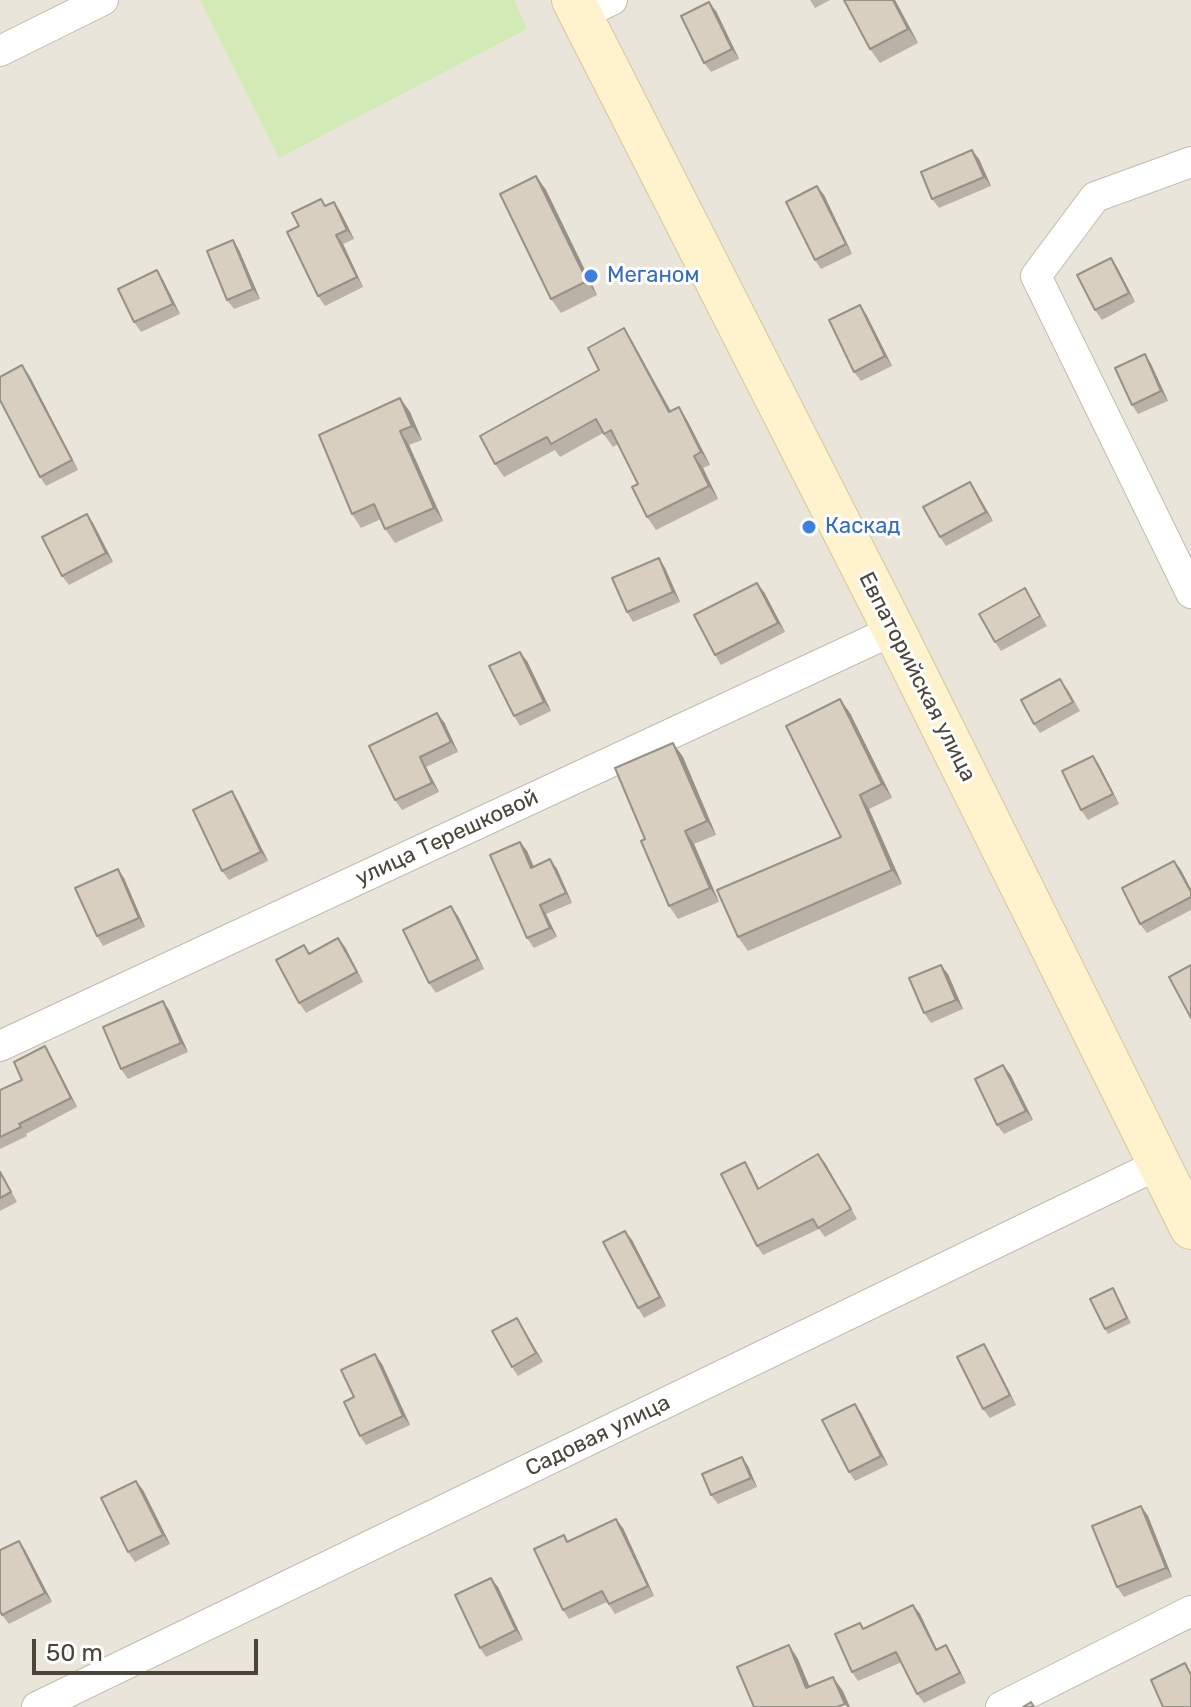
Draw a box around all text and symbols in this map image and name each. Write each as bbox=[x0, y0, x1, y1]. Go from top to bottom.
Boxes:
place label: Меганом bbox=[607, 263, 699, 289]
marker: Меганом bbox=[582, 267, 600, 285]
place label: Каскад bbox=[825, 514, 901, 540]
marker: Каскад bbox=[800, 518, 818, 536]
street label: Евпаторийская улица bbox=[853, 568, 981, 786]
street label: улица Терешковой bbox=[351, 784, 543, 892]
street label: Садовая улица bbox=[521, 1390, 675, 1482]
scale bar bbox=[36, 1623, 262, 1673]
text: 50 m bbox=[46, 1639, 103, 1667]

